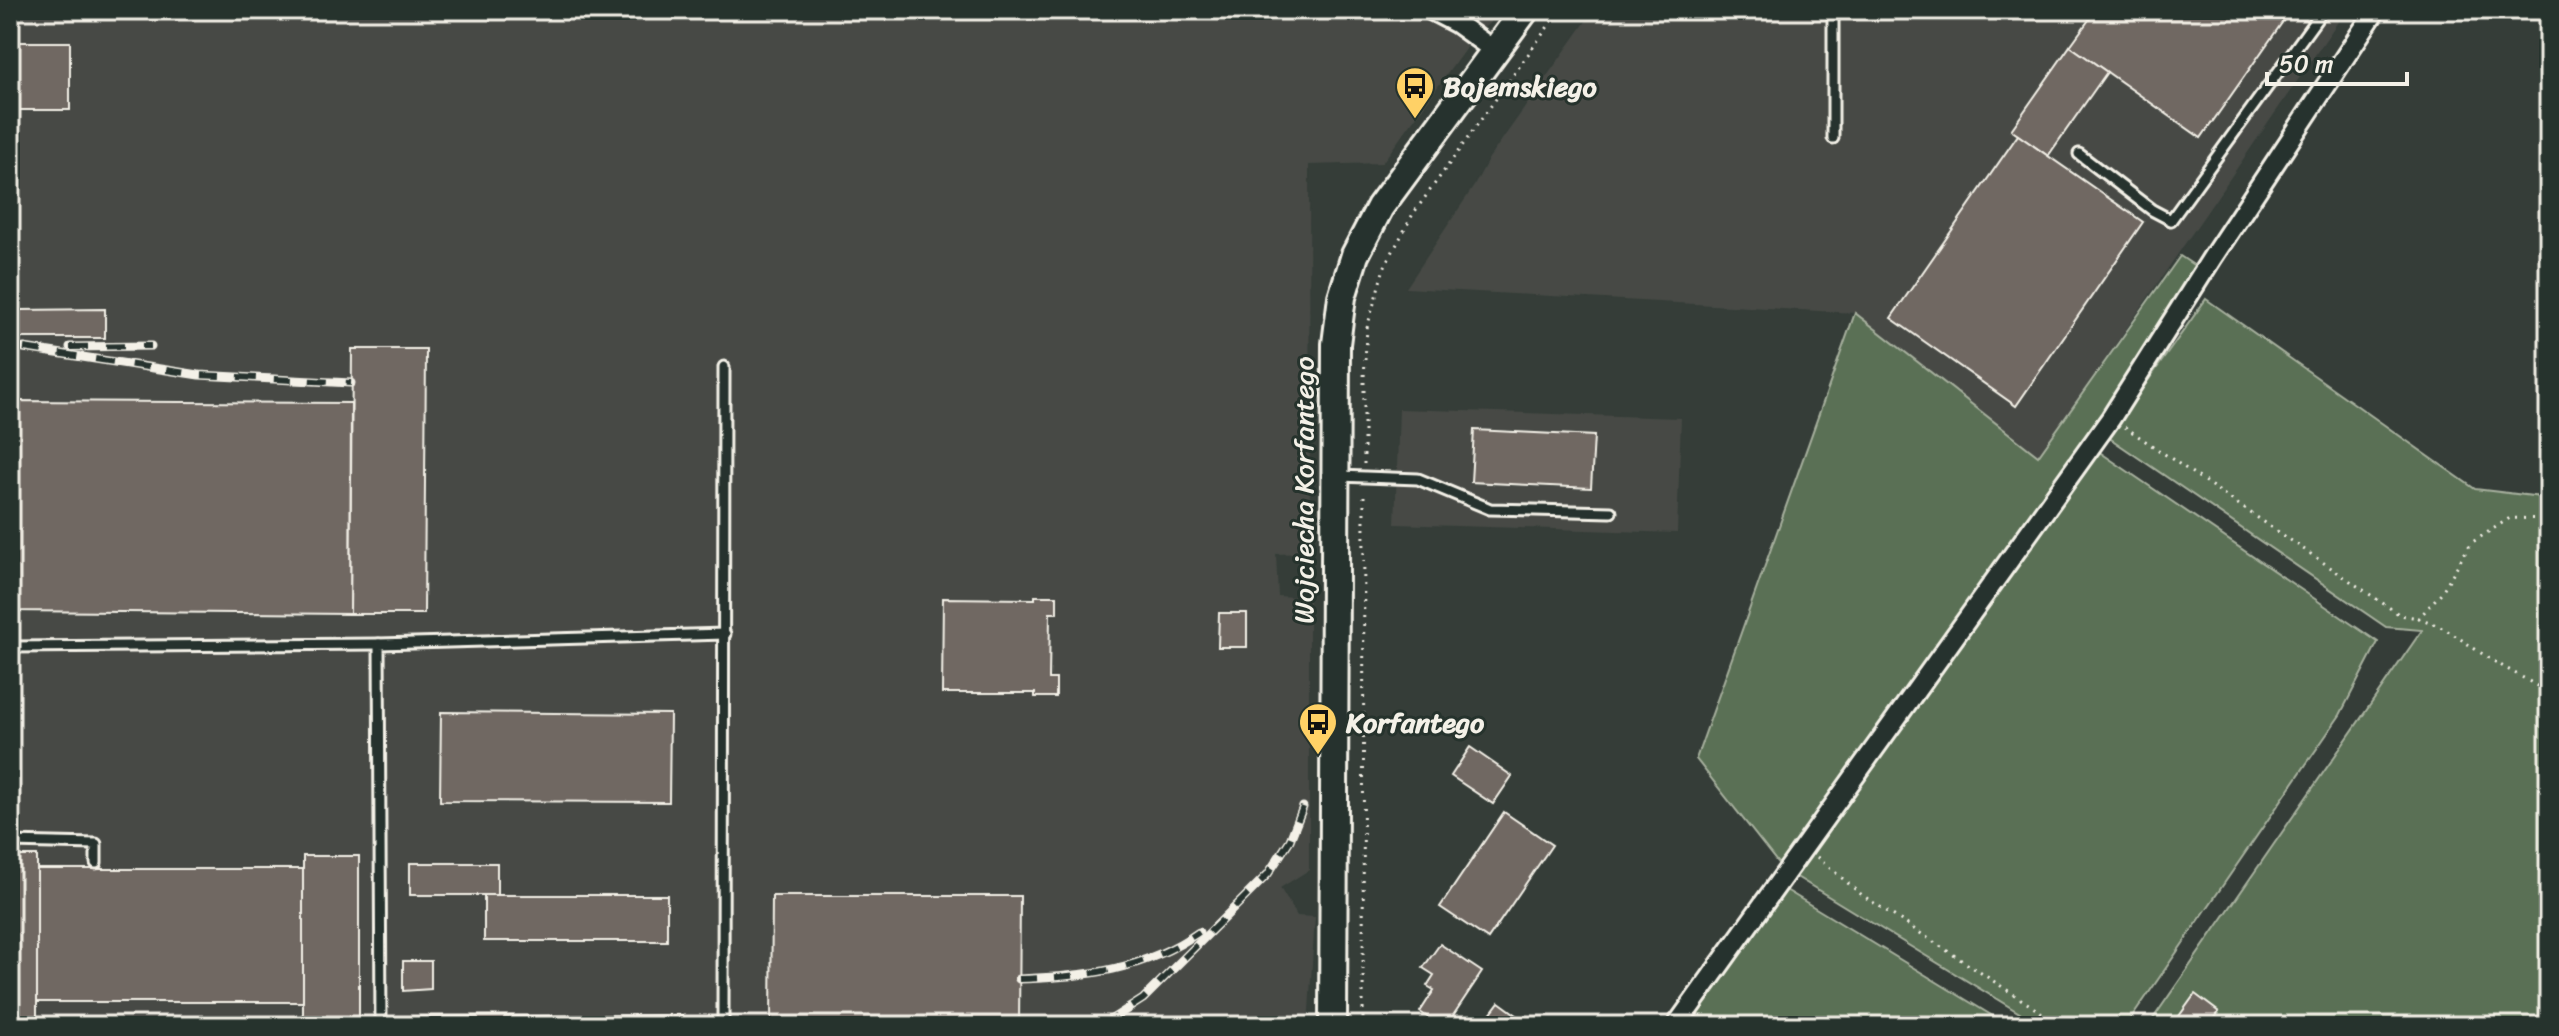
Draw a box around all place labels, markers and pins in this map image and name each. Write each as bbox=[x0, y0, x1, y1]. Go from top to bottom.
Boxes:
place label: Bojemskiego bbox=[1443, 62, 1597, 111]
bus stop icon: Bojemskiego bbox=[1394, 65, 1436, 120]
place label: Korfantego bbox=[1345, 698, 1485, 747]
bus stop icon: Korfantego bbox=[1297, 701, 1339, 756]

